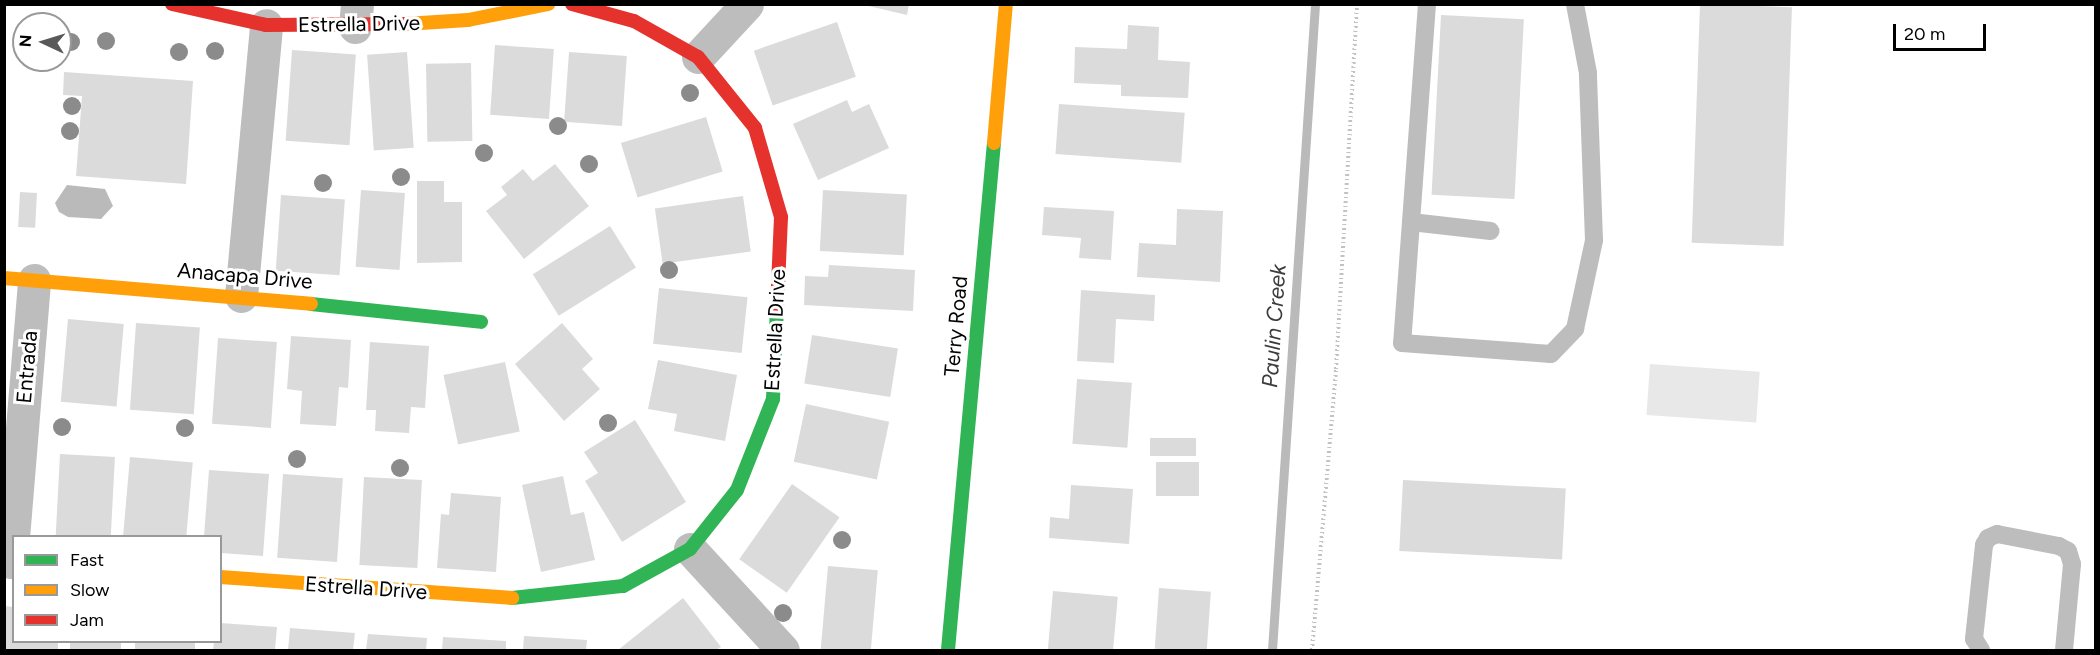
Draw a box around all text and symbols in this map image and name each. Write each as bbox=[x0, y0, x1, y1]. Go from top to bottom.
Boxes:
street label: Estrella Drive bbox=[298, 10, 420, 38]
north arrow bbox=[12, 12, 72, 72]
scale bar bbox=[1896, 12, 1989, 50]
text: 20 m bbox=[1904, 23, 1945, 45]
text: N bbox=[16, 34, 35, 48]
street label: Anacapa Drive bbox=[176, 258, 314, 294]
water label: Paulin Creek bbox=[1257, 263, 1291, 389]
street label: Estrella Drive bbox=[759, 268, 791, 392]
street label: Terry Road bbox=[939, 275, 973, 377]
street label: Entrada bbox=[11, 330, 43, 404]
legend bbox=[12, 535, 222, 643]
text: Fast bbox=[70, 549, 104, 571]
street label: Estrella Drive bbox=[304, 571, 428, 605]
text: Slow bbox=[70, 579, 109, 601]
text: Jam bbox=[70, 609, 104, 631]

